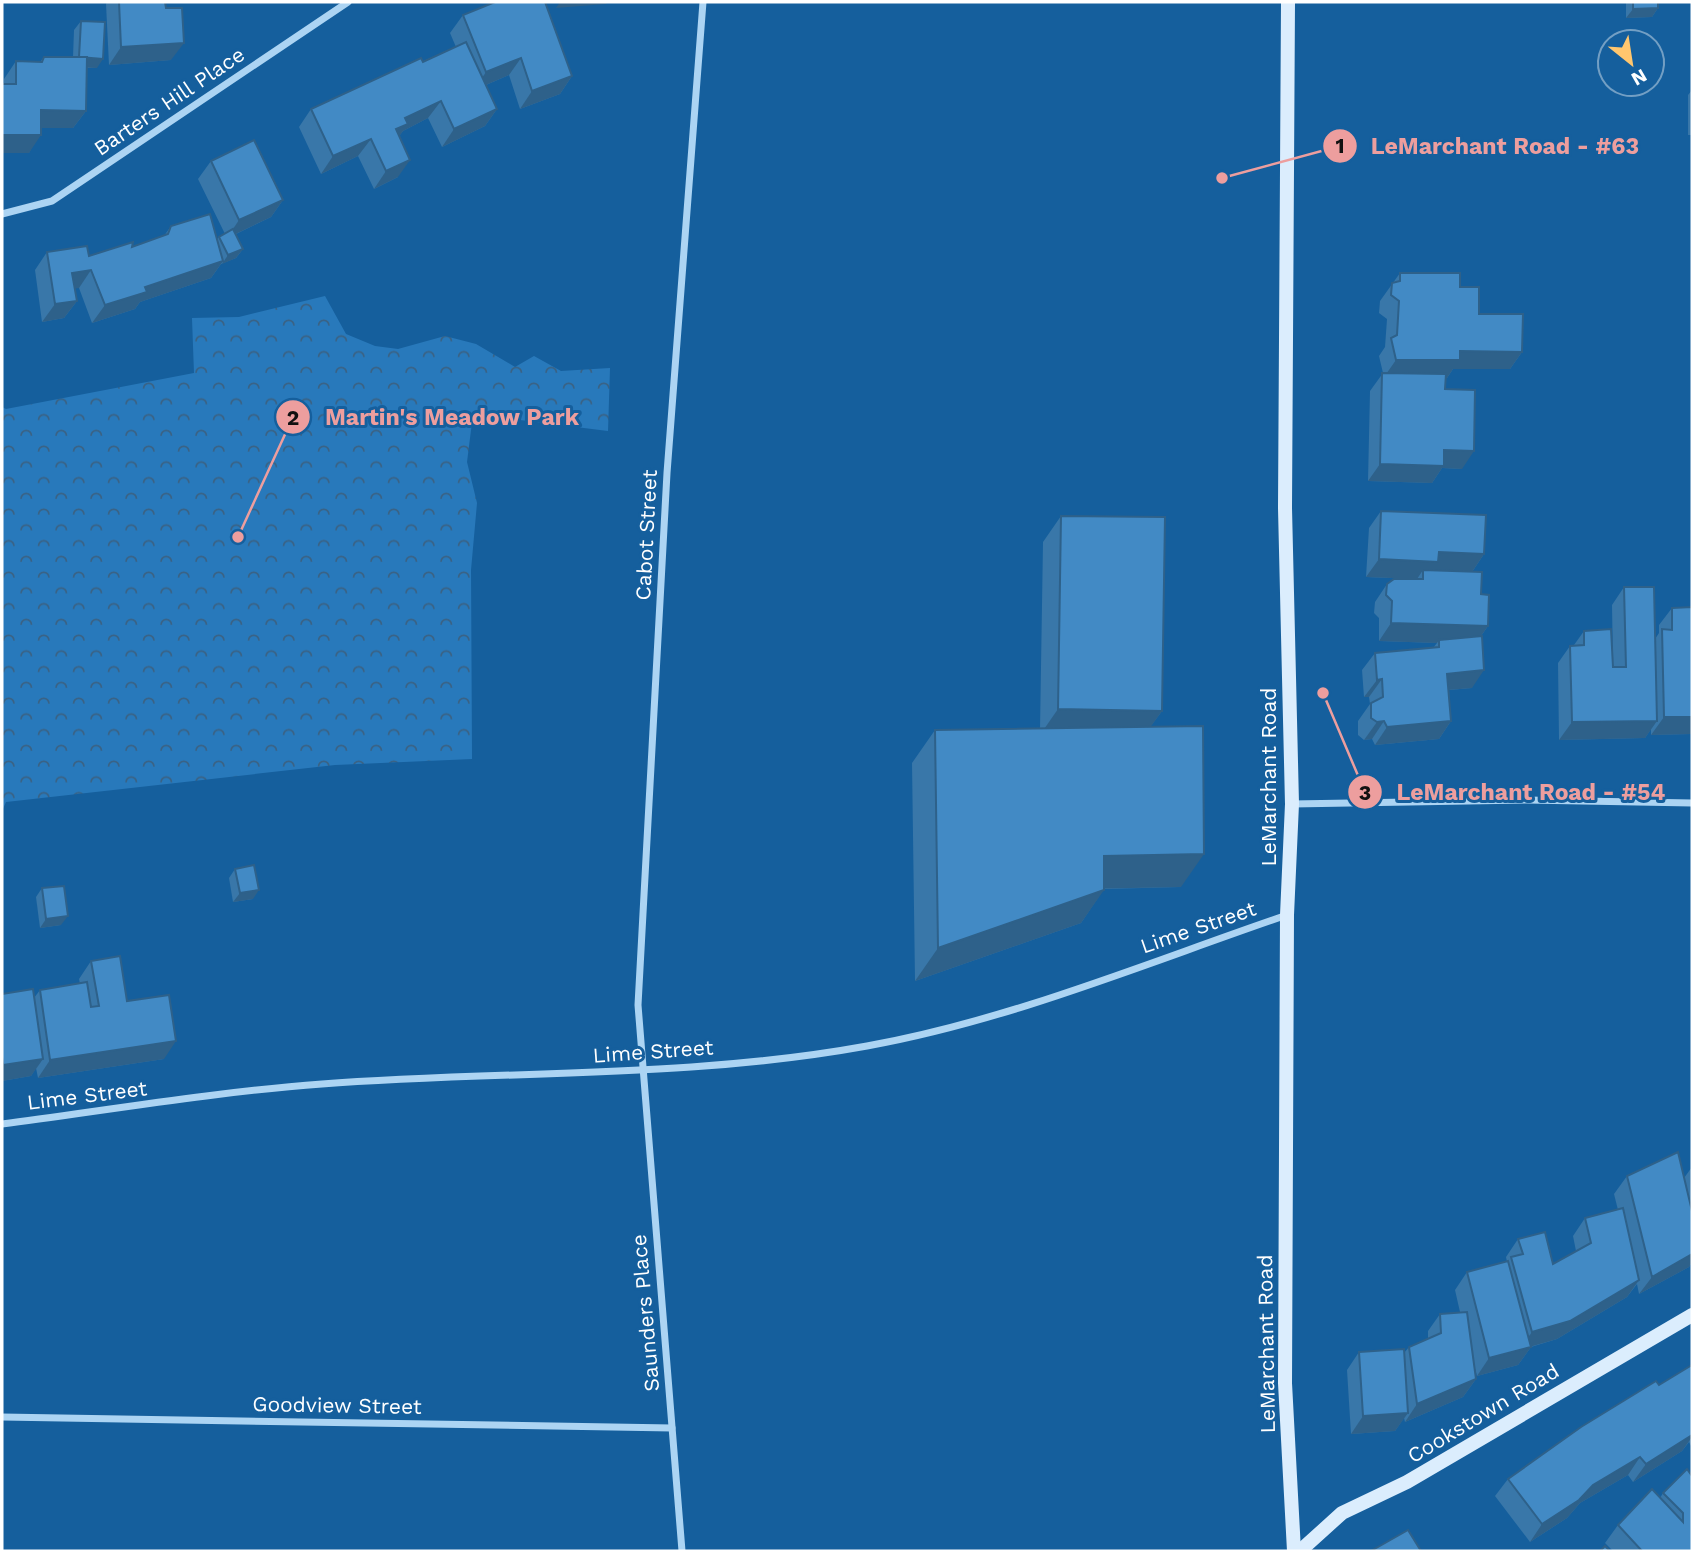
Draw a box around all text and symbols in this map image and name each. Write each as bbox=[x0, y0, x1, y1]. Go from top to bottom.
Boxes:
north arrow bbox=[1596, 28, 1666, 98]
street label: Barters Hill Place bbox=[89, 41, 249, 161]
text: N bbox=[1627, 64, 1651, 91]
callout: LeMarchant Road - #63 bbox=[1322, 124, 1653, 168]
text: 1 bbox=[1335, 133, 1345, 158]
text: LeMarchant Road - #63 bbox=[1371, 133, 1639, 160]
callout: Martin's Meadow Park bbox=[276, 395, 593, 439]
text: Martin's Meadow Park bbox=[325, 404, 580, 431]
text: 2 bbox=[287, 405, 299, 430]
street label: Cabot Street bbox=[630, 469, 662, 601]
street label: LeMarchant Road bbox=[1256, 688, 1281, 866]
callout: LeMarchant Road - #54 bbox=[1348, 770, 1680, 814]
text: LeMarchant Road - #54 bbox=[1397, 779, 1666, 806]
text: 3 bbox=[1359, 780, 1371, 805]
street label: Lime Street bbox=[1137, 895, 1259, 958]
street label: Lime Street bbox=[592, 1034, 714, 1068]
street label: Lime Street bbox=[26, 1075, 149, 1115]
street label: Saunders Place bbox=[626, 1233, 664, 1393]
street label: LeMarchant Road bbox=[1252, 1254, 1280, 1434]
street label: Cookstown Road bbox=[1403, 1358, 1563, 1468]
street label: Goodview Street bbox=[252, 1391, 422, 1419]

